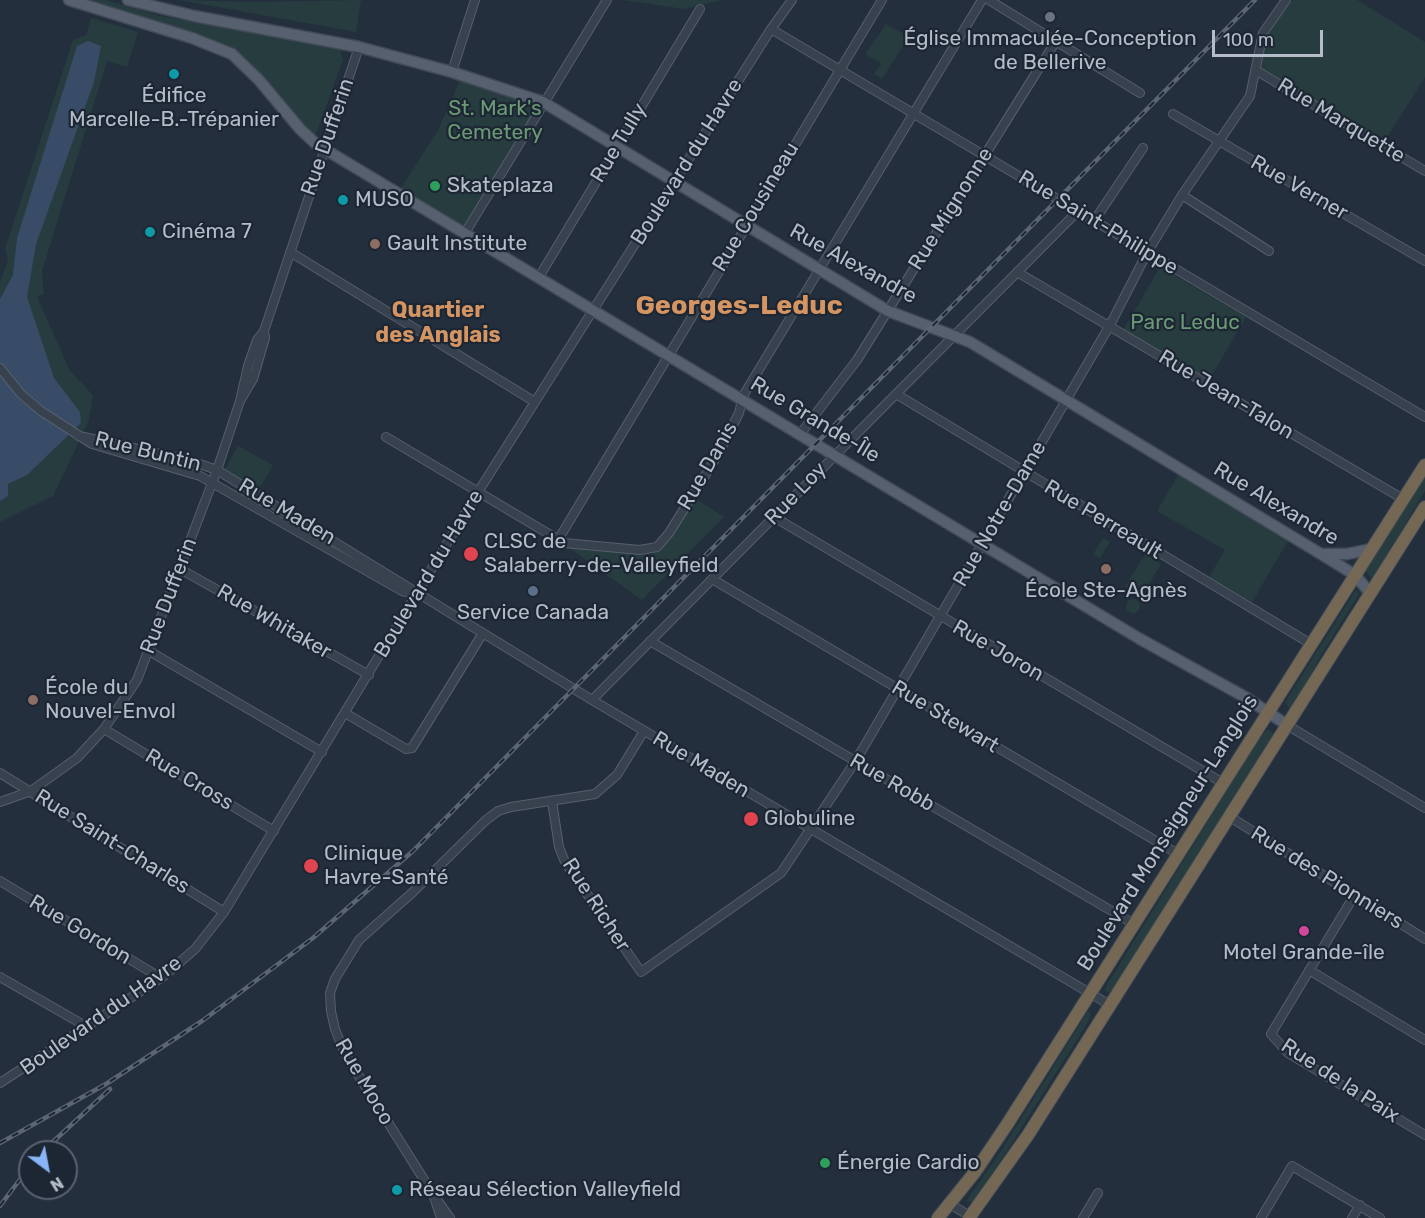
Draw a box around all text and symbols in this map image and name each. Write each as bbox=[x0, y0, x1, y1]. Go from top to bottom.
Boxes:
marker: Église Immaculée-Conception de Bellerive bbox=[1043, 10, 1057, 24]
scale bar bbox=[1215, 18, 1326, 56]
place label: Église Immaculée-Conception de Bellerive bbox=[903, 26, 1197, 76]
text: 100 m bbox=[1223, 29, 1274, 51]
marker: Édifice Marcelle-B.-Trépanier bbox=[167, 67, 181, 81]
street label: Rue Marquette bbox=[1273, 73, 1409, 169]
street label: Boulevard du Havre bbox=[626, 74, 748, 250]
street label: Rue Dufferin bbox=[296, 75, 360, 199]
place label: Édifice Marcelle-B.-Trépanier bbox=[69, 83, 279, 133]
park label: St. Mark's Cemetery bbox=[447, 96, 543, 146]
street label: Rue Tully bbox=[585, 99, 653, 187]
street label: Rue Cousineau bbox=[707, 138, 805, 276]
street label: Rue Mignonne bbox=[903, 143, 999, 275]
street label: Rue Verner bbox=[1246, 150, 1352, 226]
street label: Rue Saint-Philippe bbox=[1014, 165, 1182, 281]
place label: Skateplaza bbox=[447, 173, 554, 199]
marker: Skateplaza bbox=[428, 179, 442, 193]
place label: MUSO bbox=[355, 187, 414, 213]
marker: MUSO bbox=[336, 193, 350, 207]
place label: Cinéma 7 bbox=[162, 219, 252, 245]
street label: Rue Alexandre bbox=[785, 219, 921, 309]
marker: Cinéma 7 bbox=[143, 225, 157, 239]
place label: Gault Institute bbox=[387, 231, 527, 257]
marker: Gault Institute bbox=[368, 237, 382, 251]
district label: Georges-Leduc bbox=[635, 290, 843, 322]
district label: Quartier des Anglais bbox=[375, 298, 501, 350]
park label: Parc Leduc bbox=[1130, 310, 1240, 336]
street label: Rue Jean-Talon bbox=[1154, 345, 1298, 445]
street label: Rue Grande-Île bbox=[746, 371, 884, 469]
street label: Rue Danis bbox=[673, 417, 743, 515]
street label: Rue Buntin bbox=[92, 427, 204, 477]
street label: Rue Notre-Dame bbox=[948, 437, 1052, 591]
street label: Rue Loy bbox=[760, 457, 832, 531]
street label: Rue Alexandre bbox=[1209, 457, 1343, 551]
street label: Rue Maden bbox=[234, 473, 340, 551]
street label: Rue Perreault bbox=[1039, 475, 1167, 565]
street label: Boulevard du Havre bbox=[369, 486, 489, 662]
place label: CLSC de Salaberry-de-Valleyfield bbox=[484, 529, 719, 579]
street label: Rue Dufferin bbox=[135, 534, 203, 658]
marker: CLSC de Salaberry-de-Valleyfield bbox=[462, 545, 480, 563]
marker: École Ste-Agnès bbox=[1099, 562, 1113, 576]
place label: École Ste-Agnès bbox=[1025, 578, 1187, 604]
street label: Rue Whitaker bbox=[212, 579, 336, 665]
marker: Service Canada bbox=[526, 584, 540, 598]
place label: Service Canada bbox=[457, 600, 609, 626]
street label: Rue Joron bbox=[948, 615, 1048, 687]
place label: École du Nouvel-Envol bbox=[45, 675, 176, 725]
street label: Rue Stewart bbox=[887, 675, 1003, 759]
street label: Boulevard Monseigneur-Langlois bbox=[1072, 690, 1264, 976]
marker: École du Nouvel-Envol bbox=[26, 693, 40, 707]
street label: Rue Maden bbox=[648, 726, 754, 804]
street label: Rue Cross bbox=[140, 744, 238, 816]
street label: Rue Robb bbox=[845, 749, 939, 817]
street label: Rue Saint-Charles bbox=[30, 784, 194, 900]
place label: Globuline bbox=[764, 806, 855, 832]
marker: Globuline bbox=[742, 810, 760, 828]
street label: Rue des Pionniers bbox=[1246, 821, 1408, 935]
place label: Clinique Havre-Santé bbox=[324, 841, 449, 891]
street label: Rue Richer bbox=[556, 854, 636, 956]
marker: Clinique Havre-Santé bbox=[302, 857, 320, 875]
street label: Rue Gordon bbox=[24, 890, 136, 970]
marker: Motel Grande-île bbox=[1297, 924, 1311, 938]
place label: Motel Grande-île bbox=[1223, 940, 1385, 966]
street label: Boulevard du Havre bbox=[15, 951, 187, 1081]
street label: Rue de la Paix bbox=[1276, 1033, 1404, 1129]
street label: Rue Moco bbox=[329, 1034, 399, 1130]
north arrow bbox=[18, 1140, 78, 1200]
place label: Énergie Cardio bbox=[837, 1150, 979, 1176]
marker: Énergie Cardio bbox=[818, 1156, 832, 1170]
text: N bbox=[47, 1173, 67, 1195]
place label: Réseau Sélection Valleyfield bbox=[409, 1177, 681, 1203]
marker: Réseau Sélection Valleyfield bbox=[390, 1183, 404, 1197]

